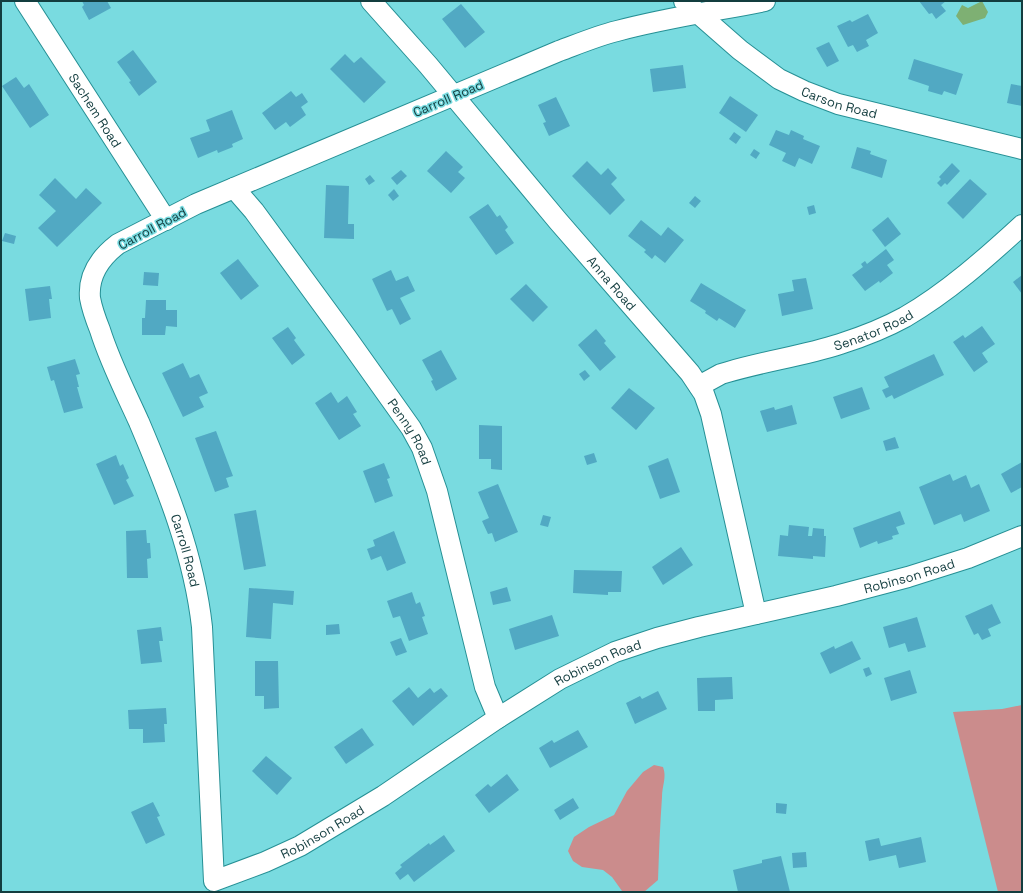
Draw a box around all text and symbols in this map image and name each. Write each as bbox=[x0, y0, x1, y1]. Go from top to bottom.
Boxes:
street label: Sachem Road bbox=[65, 70, 125, 151]
street label: Carroll Road bbox=[410, 76, 486, 121]
street label: Carson Road bbox=[799, 83, 879, 122]
street label: Carroll Road bbox=[115, 203, 189, 254]
street label: Anna Road bbox=[583, 253, 640, 314]
street label: Senator Road bbox=[832, 306, 917, 354]
street label: Penny Road bbox=[384, 395, 435, 467]
street label: Carroll Road bbox=[167, 512, 203, 589]
street label: Robinson Road bbox=[862, 555, 957, 597]
street label: Robinson Road bbox=[551, 636, 643, 690]
street label: Robinson Road bbox=[278, 801, 368, 863]

